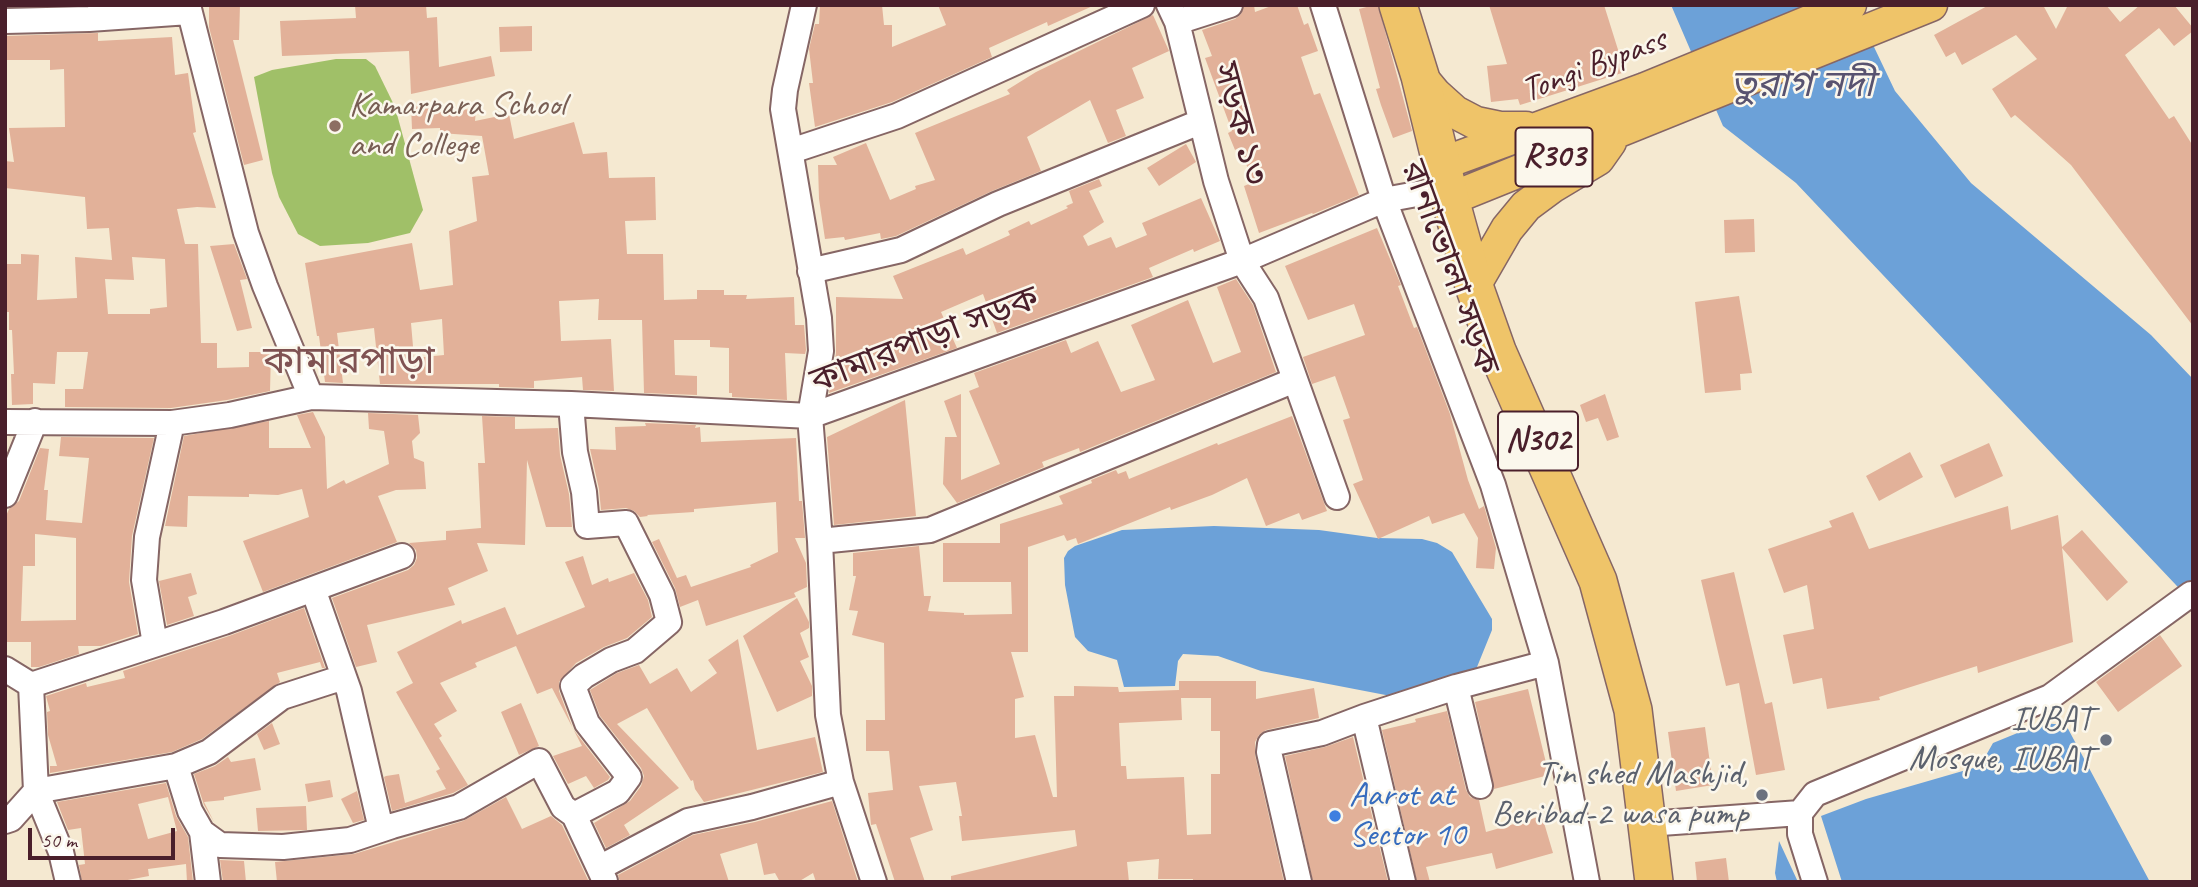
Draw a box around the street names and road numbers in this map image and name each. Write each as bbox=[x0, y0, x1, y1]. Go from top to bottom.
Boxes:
street label: Tongi Bypass bbox=[1516, 19, 1672, 113]
street label: সড়ক ১৩ bbox=[1203, 58, 1275, 190]
road number: R303 bbox=[1516, 127, 1592, 186]
street label: রানাভোলা সড়ক bbox=[1391, 155, 1507, 381]
street label: কামারপাড়া সড়ক bbox=[805, 278, 1045, 404]
road number: N302 bbox=[1498, 412, 1578, 470]

